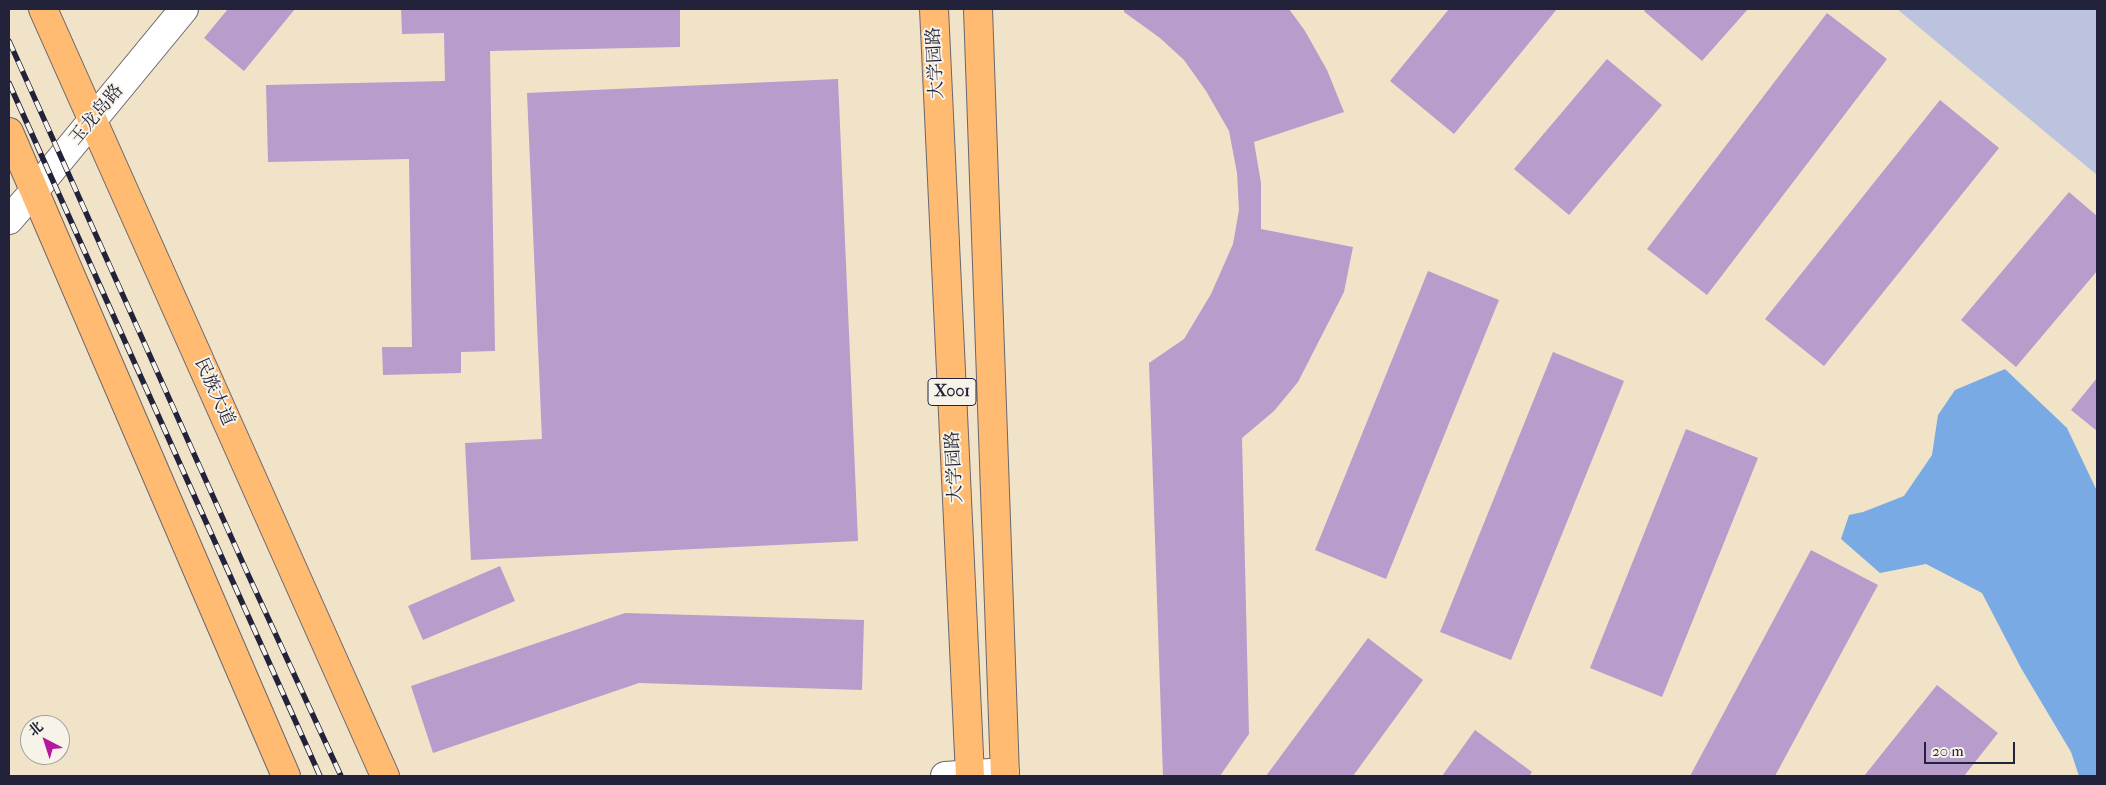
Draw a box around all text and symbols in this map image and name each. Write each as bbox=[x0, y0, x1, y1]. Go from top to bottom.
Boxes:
street label: 大学园路 bbox=[923, 26, 949, 100]
street label: 玉龙岛路 bbox=[66, 80, 128, 150]
street label: 民族大道 bbox=[189, 355, 239, 429]
road number: X001 bbox=[928, 378, 976, 406]
street label: 大学园路 bbox=[942, 430, 968, 504]
north arrow bbox=[20, 715, 70, 765]
text: 北 bbox=[25, 718, 47, 740]
scale bar bbox=[1926, 732, 2017, 764]
text: 20 m bbox=[1932, 742, 1964, 760]

